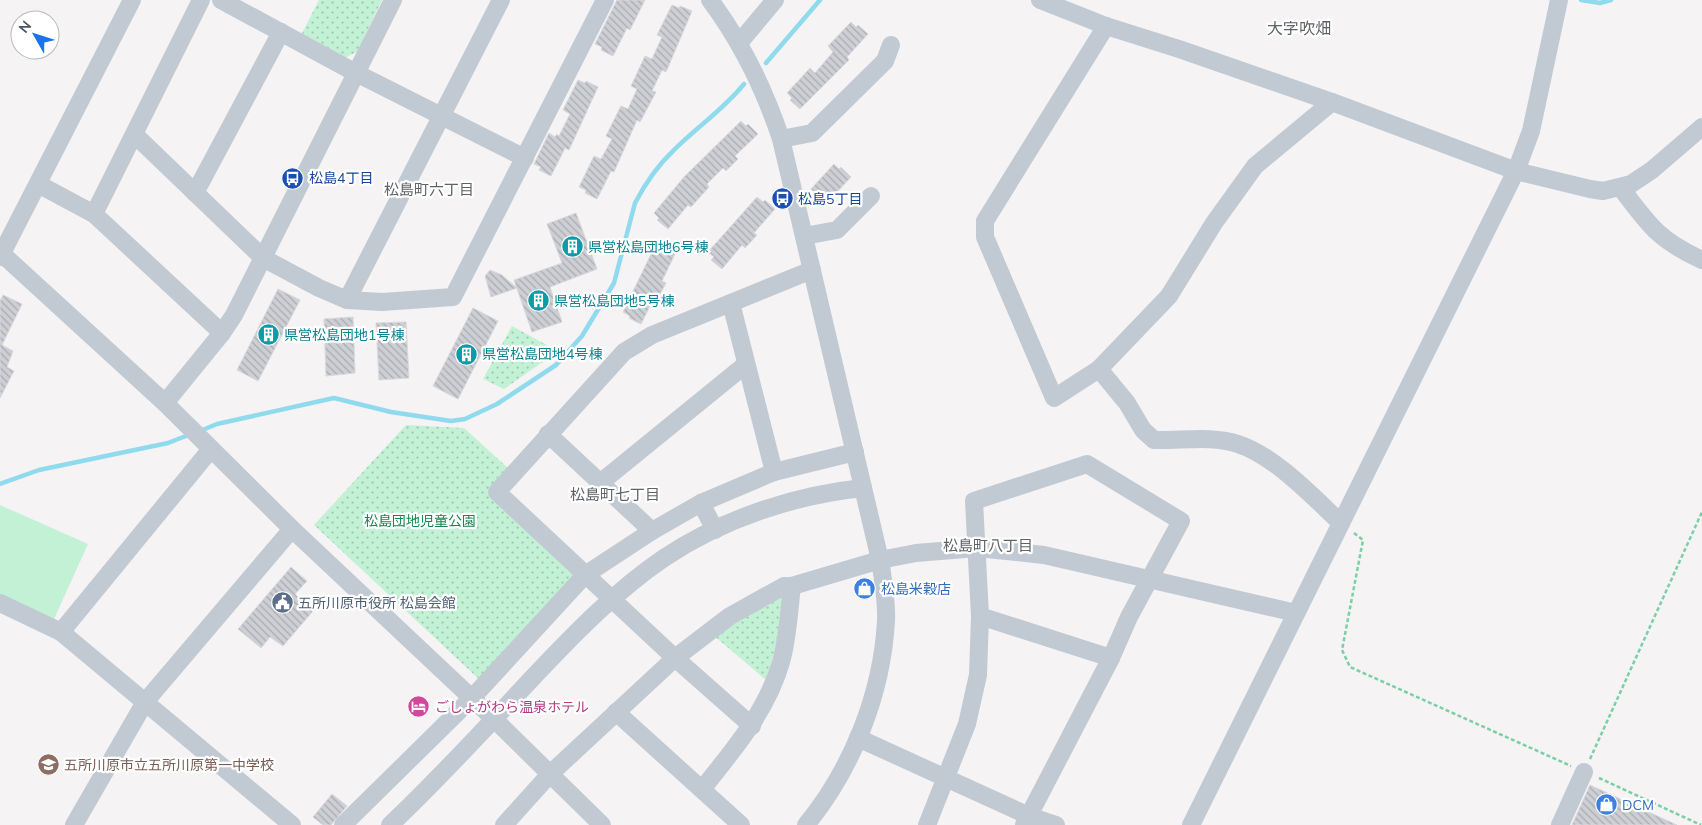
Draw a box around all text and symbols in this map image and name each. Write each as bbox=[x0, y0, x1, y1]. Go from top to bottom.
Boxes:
north arrow bbox=[10, 10, 60, 60]
text: N bbox=[15, 17, 35, 37]
district label: 大字吹畑 bbox=[1267, 18, 1331, 38]
bus stop icon: 松島4丁目 bbox=[281, 166, 305, 190]
place label: 松島4丁目 bbox=[309, 169, 373, 187]
district label: 松島町六丁目 bbox=[384, 180, 474, 199]
bus stop icon: 松島5丁目 bbox=[770, 187, 794, 211]
place label: 松島5丁目 bbox=[798, 190, 862, 208]
building icon: 県営松島団地6号棟 bbox=[560, 235, 584, 259]
place label: 県営松島団地6号棟 bbox=[588, 238, 708, 256]
building icon: 県営松島団地5号棟 bbox=[526, 289, 550, 313]
place label: 県営松島団地5号棟 bbox=[554, 292, 674, 310]
building icon: 県営松島団地1号棟 bbox=[256, 323, 280, 347]
place label: 県営松島団地1号棟 bbox=[284, 326, 404, 344]
building icon: 県営松島団地4号棟 bbox=[454, 342, 478, 366]
place label: 県営松島団地4号棟 bbox=[482, 345, 602, 363]
district label: 松島町七丁目 bbox=[570, 485, 660, 504]
park label: 松島団地児童公園 bbox=[364, 512, 476, 530]
district label: 松島町八丁目 bbox=[943, 536, 1033, 555]
shop icon: 松島米穀店 bbox=[853, 577, 877, 601]
place label: 松島米穀店 bbox=[881, 580, 951, 598]
public building icon: 五所川原市役所 松島会館 bbox=[270, 591, 294, 615]
place label: 五所川原市役所 松島会館 bbox=[298, 594, 456, 612]
hotel icon: ごしょがわら温泉ホテル bbox=[407, 695, 431, 719]
place label: ごしょがわら温泉ホテル bbox=[435, 698, 589, 716]
school or university icon: 五所川原市立五所川原第一中学校 bbox=[36, 753, 60, 777]
place label: 五所川原市立五所川原第一中学校 bbox=[64, 756, 274, 774]
shop icon: DCM bbox=[1594, 793, 1618, 817]
place label: DCM bbox=[1622, 796, 1654, 814]

